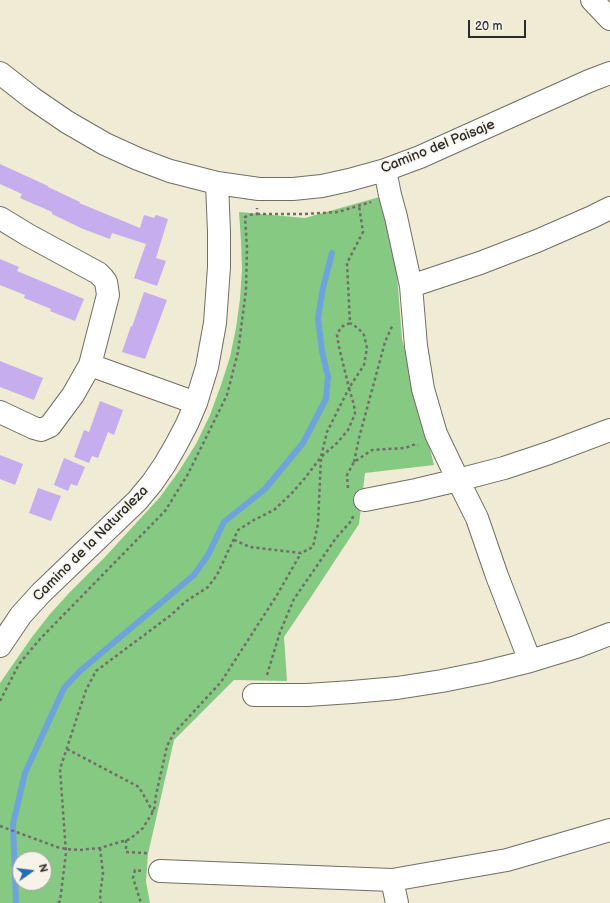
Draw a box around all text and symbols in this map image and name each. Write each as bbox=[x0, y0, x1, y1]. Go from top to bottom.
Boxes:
scale bar bbox=[470, 12, 528, 38]
text: 20 m bbox=[475, 19, 502, 34]
street label: Camino del Paisaje bbox=[379, 116, 497, 178]
street label: Camino de la Naturaleza bbox=[30, 483, 152, 605]
north arrow bbox=[12, 851, 52, 891]
text: N bbox=[36, 863, 50, 874]

